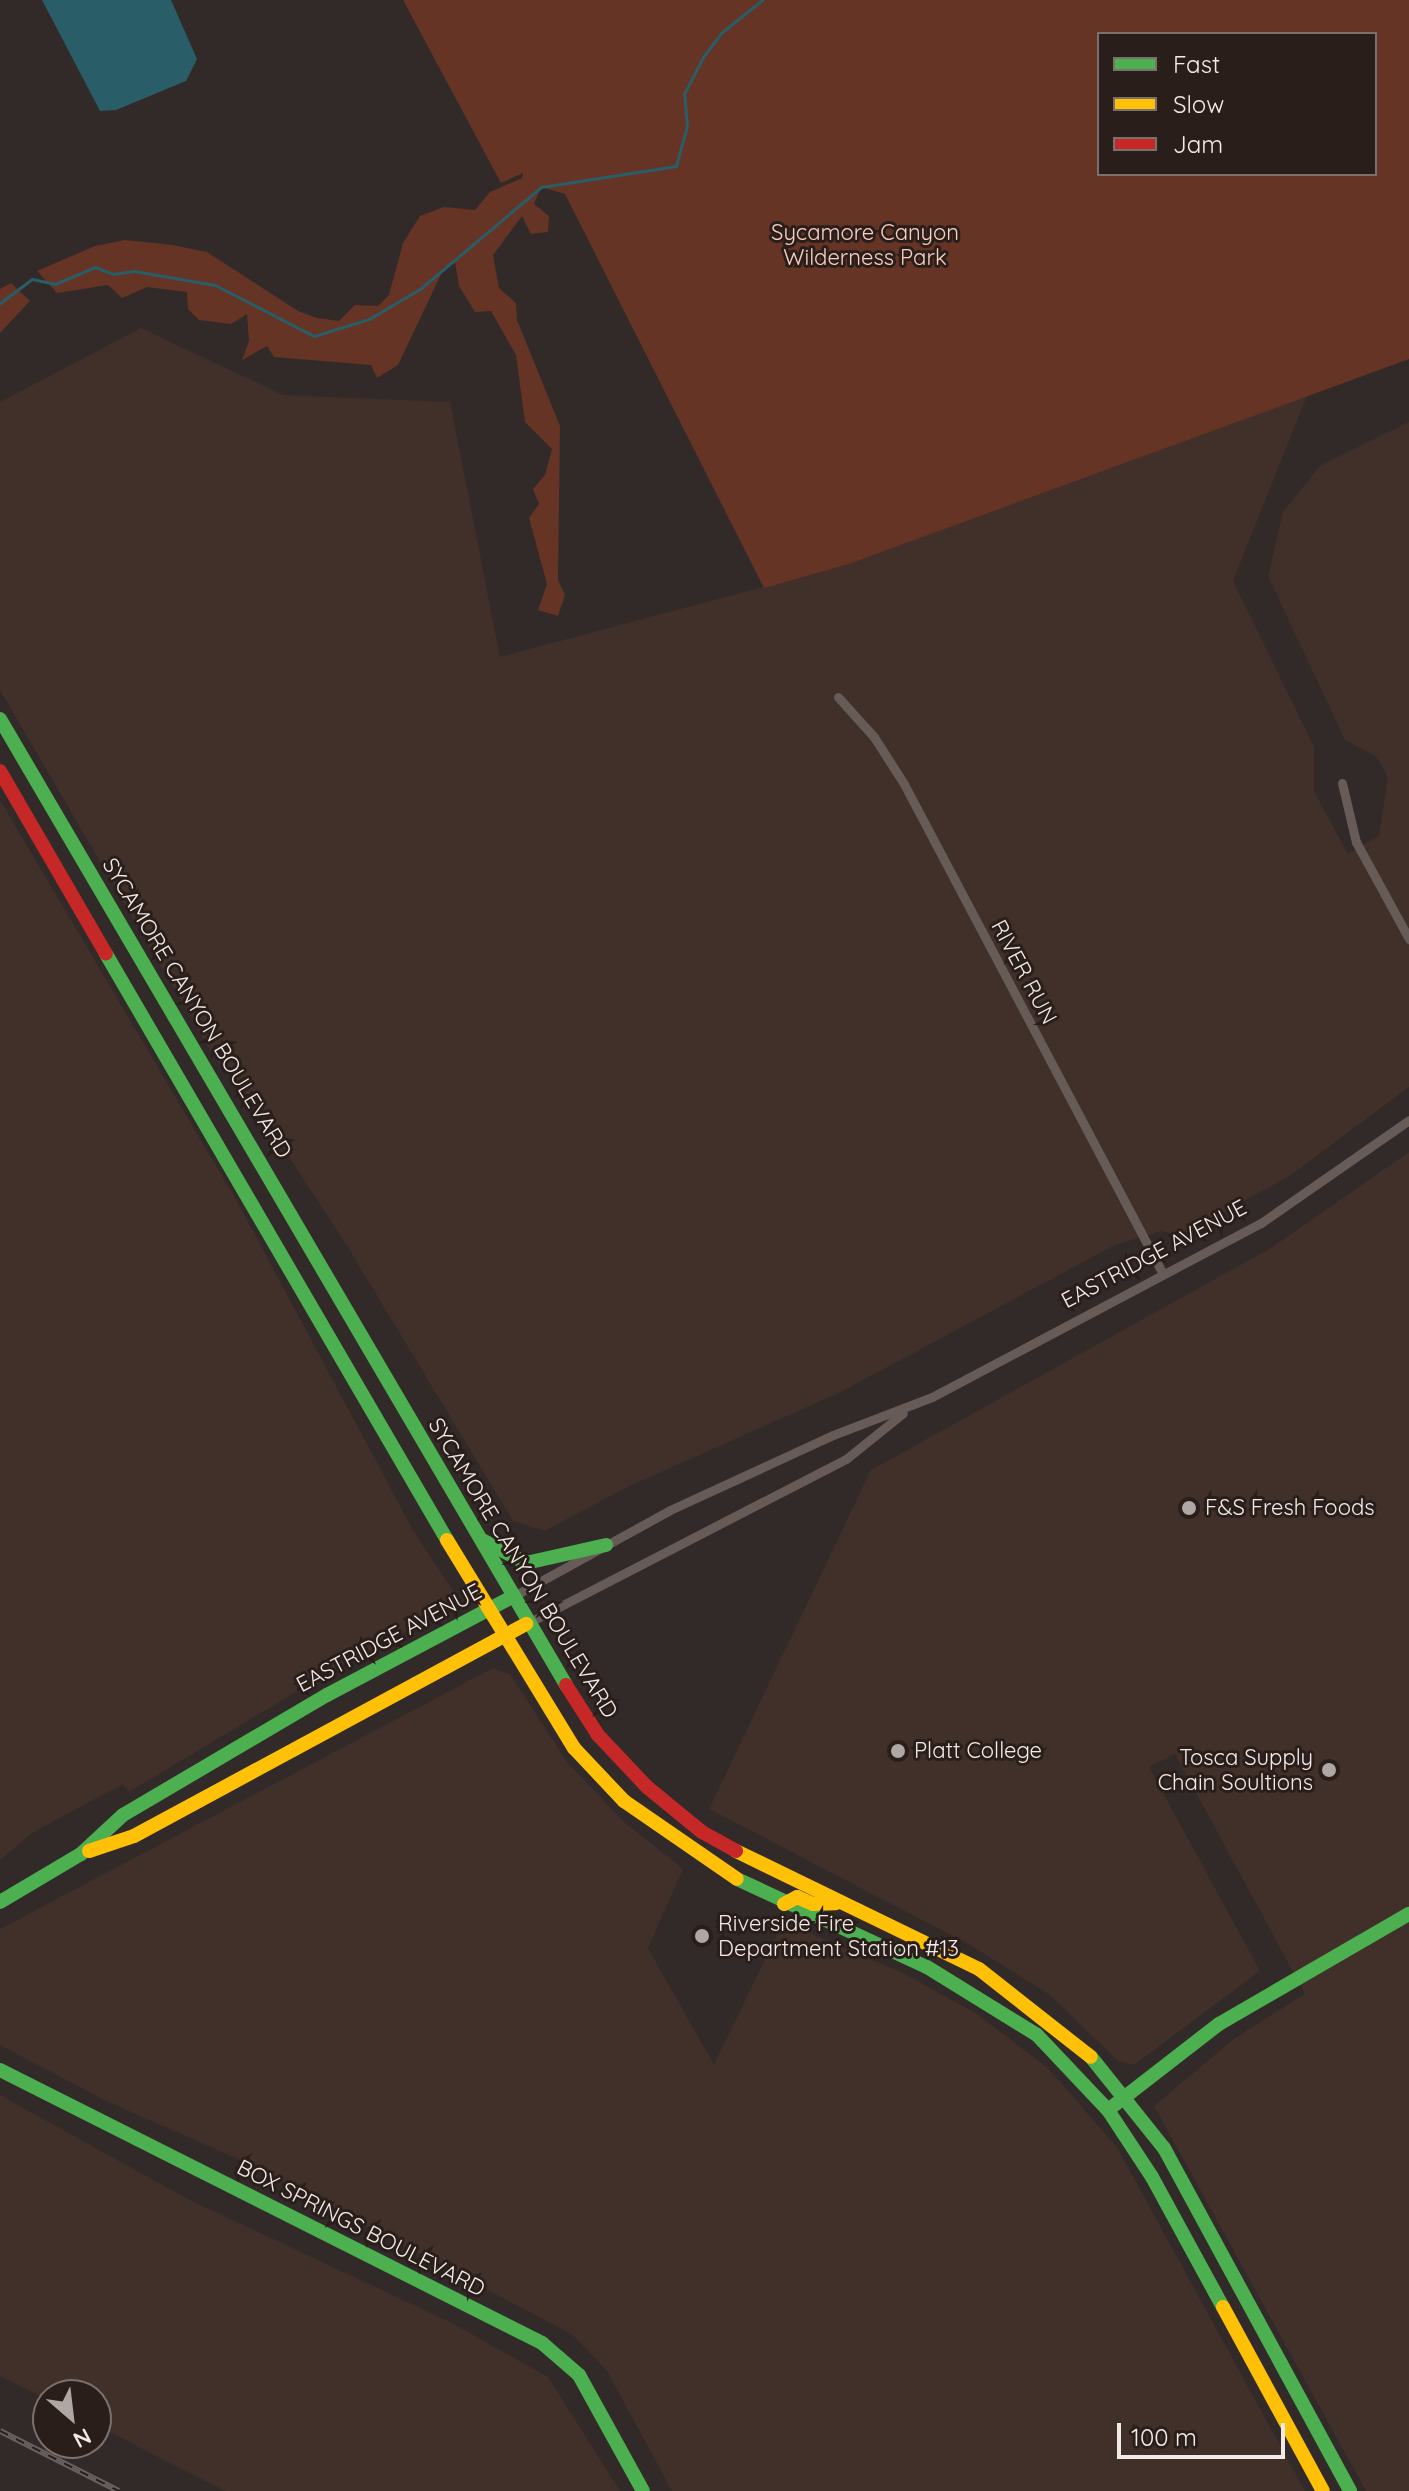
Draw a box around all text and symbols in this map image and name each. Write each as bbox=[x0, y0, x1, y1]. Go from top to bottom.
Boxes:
legend bbox=[1097, 32, 1377, 176]
text: Fast bbox=[1173, 49, 1220, 79]
text: Slow bbox=[1173, 89, 1224, 119]
text: Jam bbox=[1173, 129, 1223, 159]
park label: Sycamore Canyon Wilderness Park bbox=[771, 219, 959, 270]
street label: SYCAMORE CANYON BOULEVARD bbox=[97, 853, 297, 1163]
street label: RIVER RUN bbox=[985, 915, 1063, 1029]
street label: EASTRIDGE AVENUE bbox=[1057, 1194, 1251, 1314]
street label: SYCAMORE CANYON BOULEVARD bbox=[423, 1413, 623, 1723]
place label: F&S Fresh Foods bbox=[1205, 1495, 1375, 1521]
marker: F&S Fresh Foods bbox=[1180, 1499, 1198, 1517]
street label: EASTRIDGE AVENUE bbox=[292, 1578, 486, 1698]
place label: Platt College bbox=[914, 1738, 1042, 1764]
marker: Platt College bbox=[889, 1742, 907, 1760]
place label: Tosca Supply Chain Soultions bbox=[1158, 1744, 1313, 1796]
marker: Tosca Supply Chain Soultions bbox=[1320, 1761, 1338, 1779]
place label: Riverside Fire Department Station #13 bbox=[718, 1910, 959, 1962]
marker: Riverside Fire Department Station #13 bbox=[693, 1927, 711, 1945]
street label: BOX SPRINGS BOULEVARD bbox=[233, 2154, 489, 2302]
north arrow bbox=[32, 2379, 112, 2459]
scale bar bbox=[1121, 2407, 1289, 2457]
text: N bbox=[69, 2422, 96, 2455]
text: 100 m bbox=[1131, 2422, 1197, 2452]

